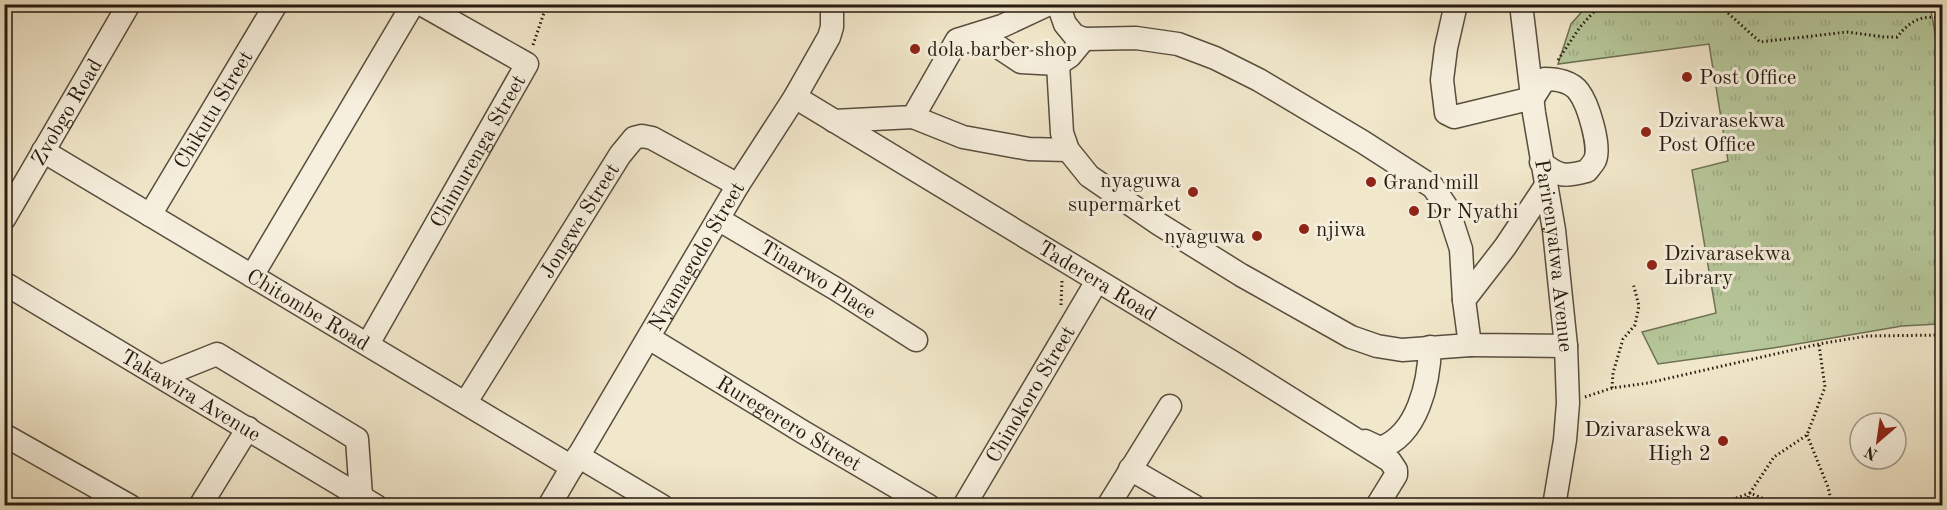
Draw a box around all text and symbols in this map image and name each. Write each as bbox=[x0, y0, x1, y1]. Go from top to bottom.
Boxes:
place label: dola barber shop bbox=[927, 40, 1077, 61]
marker: dola barber shop bbox=[908, 42, 922, 56]
street label: Chikutu Street bbox=[171, 47, 258, 173]
street label: Zvobgo Road bbox=[29, 56, 107, 169]
place label: Post Office bbox=[1699, 68, 1797, 89]
marker: Post Office bbox=[1680, 70, 1694, 84]
street label: Chimurenga Street bbox=[427, 72, 531, 232]
place label: Dzivarasekwa Post Office bbox=[1658, 111, 1785, 156]
marker: Dzivarasekwa Post Office bbox=[1639, 125, 1653, 139]
street label: Parirenyatwa Avenue bbox=[1530, 158, 1575, 353]
street label: Jongwe Street bbox=[537, 160, 624, 282]
place label: nyaguwa supermarket bbox=[1068, 171, 1181, 216]
place label: Grand mill bbox=[1383, 173, 1479, 194]
marker: Grand mill bbox=[1364, 175, 1378, 189]
street label: Nyamagodo Street bbox=[646, 179, 749, 335]
marker: nyaguwa supermarket bbox=[1186, 185, 1200, 199]
place label: Dr Nyathi bbox=[1426, 202, 1518, 223]
marker: Dr Nyathi bbox=[1407, 204, 1421, 218]
place label: njiwa bbox=[1316, 220, 1366, 241]
marker: njiwa bbox=[1297, 222, 1311, 236]
place label: nyaguwa bbox=[1164, 227, 1245, 248]
marker: nyaguwa bbox=[1250, 229, 1264, 243]
street label: Tinarwo Place bbox=[756, 237, 879, 324]
street label: Taderera Road bbox=[1034, 238, 1160, 326]
place label: Dzivarasekwa Library bbox=[1664, 244, 1791, 289]
marker: Dzivarasekwa Library bbox=[1645, 258, 1659, 272]
street label: Chitombe Road bbox=[243, 266, 372, 355]
street label: Chinokoro Street bbox=[983, 323, 1080, 467]
street label: Takawira Avenue bbox=[117, 347, 264, 446]
street label: Ruregerero Street bbox=[713, 373, 864, 476]
north arrow bbox=[1848, 411, 1908, 471]
place label: Dzivarasekwa High 2 bbox=[1584, 420, 1711, 465]
marker: Dzivarasekwa High 2 bbox=[1716, 434, 1730, 448]
text: N bbox=[1862, 442, 1881, 462]

